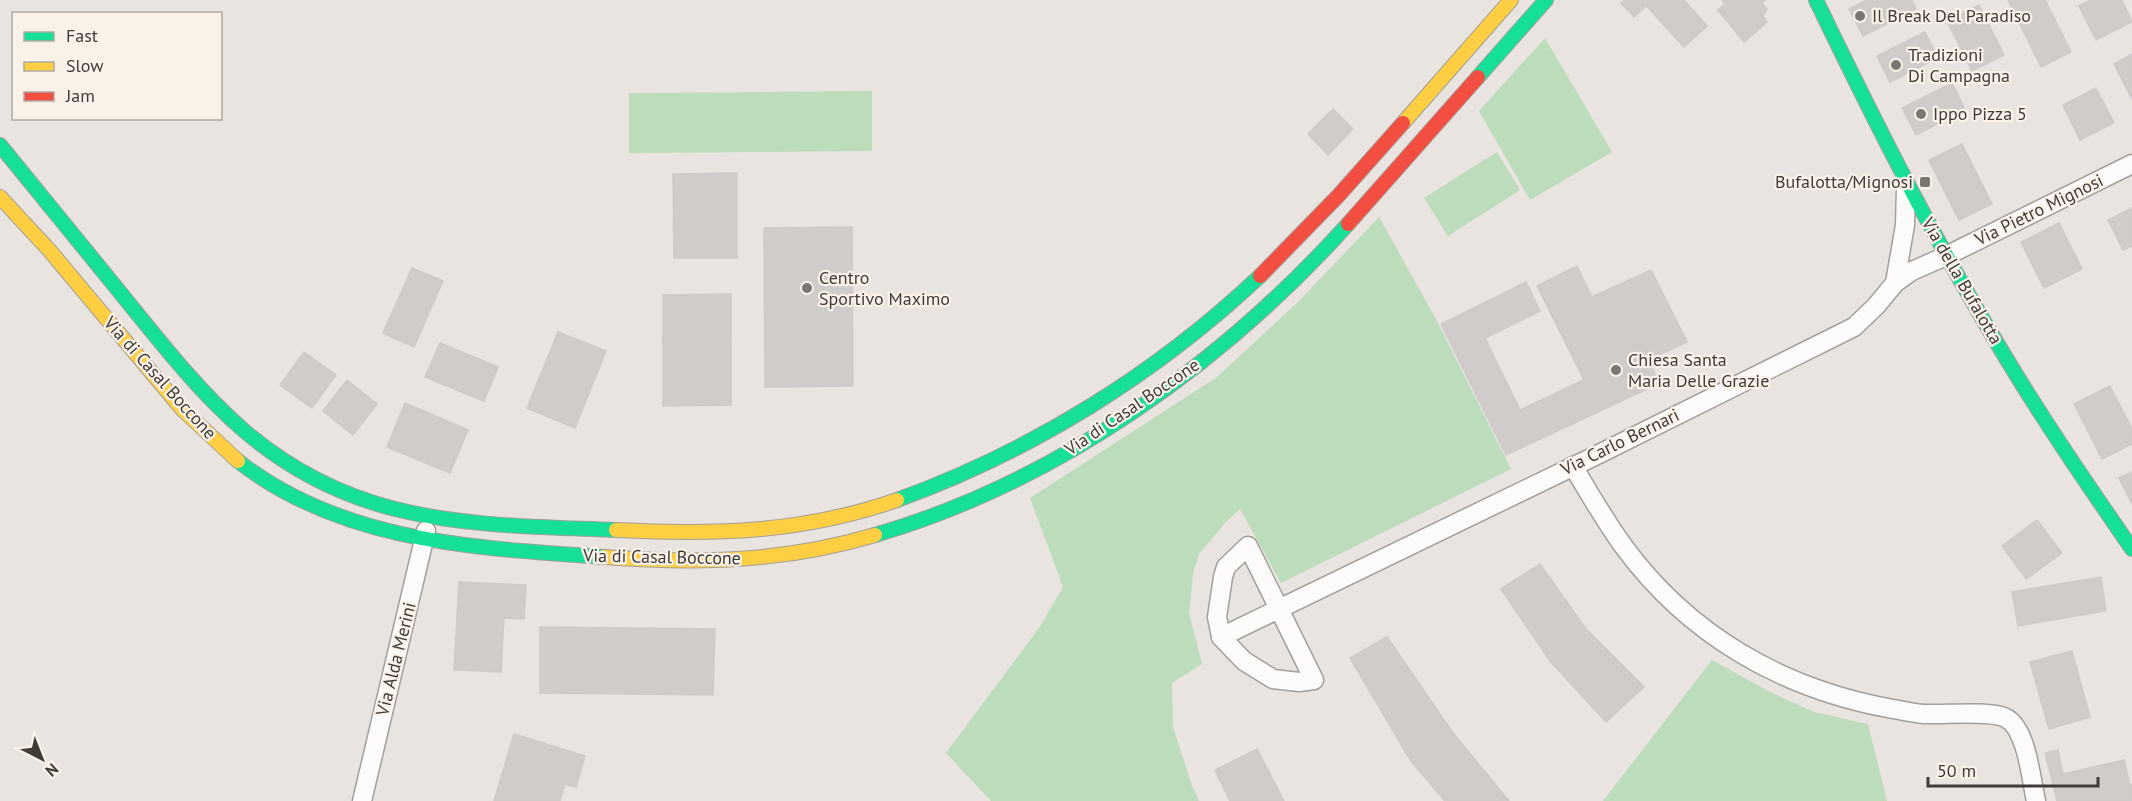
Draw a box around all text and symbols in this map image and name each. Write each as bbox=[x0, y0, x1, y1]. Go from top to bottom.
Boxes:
place label: Il Break Del Paradiso bbox=[1872, 4, 2031, 27]
marker: Il Break Del Paradiso bbox=[1853, 9, 1867, 23]
legend bbox=[12, 12, 222, 120]
text: Fast bbox=[66, 24, 98, 47]
place label: Tradizioni Di Campagna bbox=[1908, 43, 2010, 87]
text: Slow bbox=[66, 54, 104, 77]
marker: Tradizioni Di Campagna bbox=[1889, 58, 1903, 72]
text: Jam bbox=[65, 84, 95, 107]
place label: Ippo Pizza 5 bbox=[1933, 102, 2027, 125]
marker: Ippo Pizza 5 bbox=[1914, 107, 1928, 121]
street label: Via Pietro Mignosi bbox=[1970, 169, 2107, 251]
place label: Bufalotta/Mignosi bbox=[1775, 170, 1913, 193]
marker: Bufalotta/Mignosi bbox=[1918, 175, 1932, 189]
street label: Via della Bufalotta bbox=[1916, 212, 2008, 348]
place label: Centro Sportivo Maximo bbox=[819, 266, 950, 310]
marker: Centro Sportivo Maximo bbox=[800, 281, 814, 295]
street label: Via di Casal Boccone bbox=[98, 311, 222, 444]
place label: Chiesa Santa Maria Delle Grazie bbox=[1628, 348, 1769, 392]
street label: Via di Casal Boccone bbox=[1059, 353, 1204, 461]
marker: Chiesa Santa Maria Delle Grazie bbox=[1609, 363, 1623, 377]
street label: Via Carlo Bernari bbox=[1556, 403, 1683, 481]
street label: Via di Casal Boccone bbox=[582, 544, 741, 569]
street label: Via Alda Merini bbox=[370, 600, 421, 719]
north arrow bbox=[12, 729, 72, 789]
scale bar bbox=[1928, 750, 2098, 788]
text: N bbox=[41, 759, 63, 781]
text: 50 m bbox=[1937, 759, 1976, 782]

